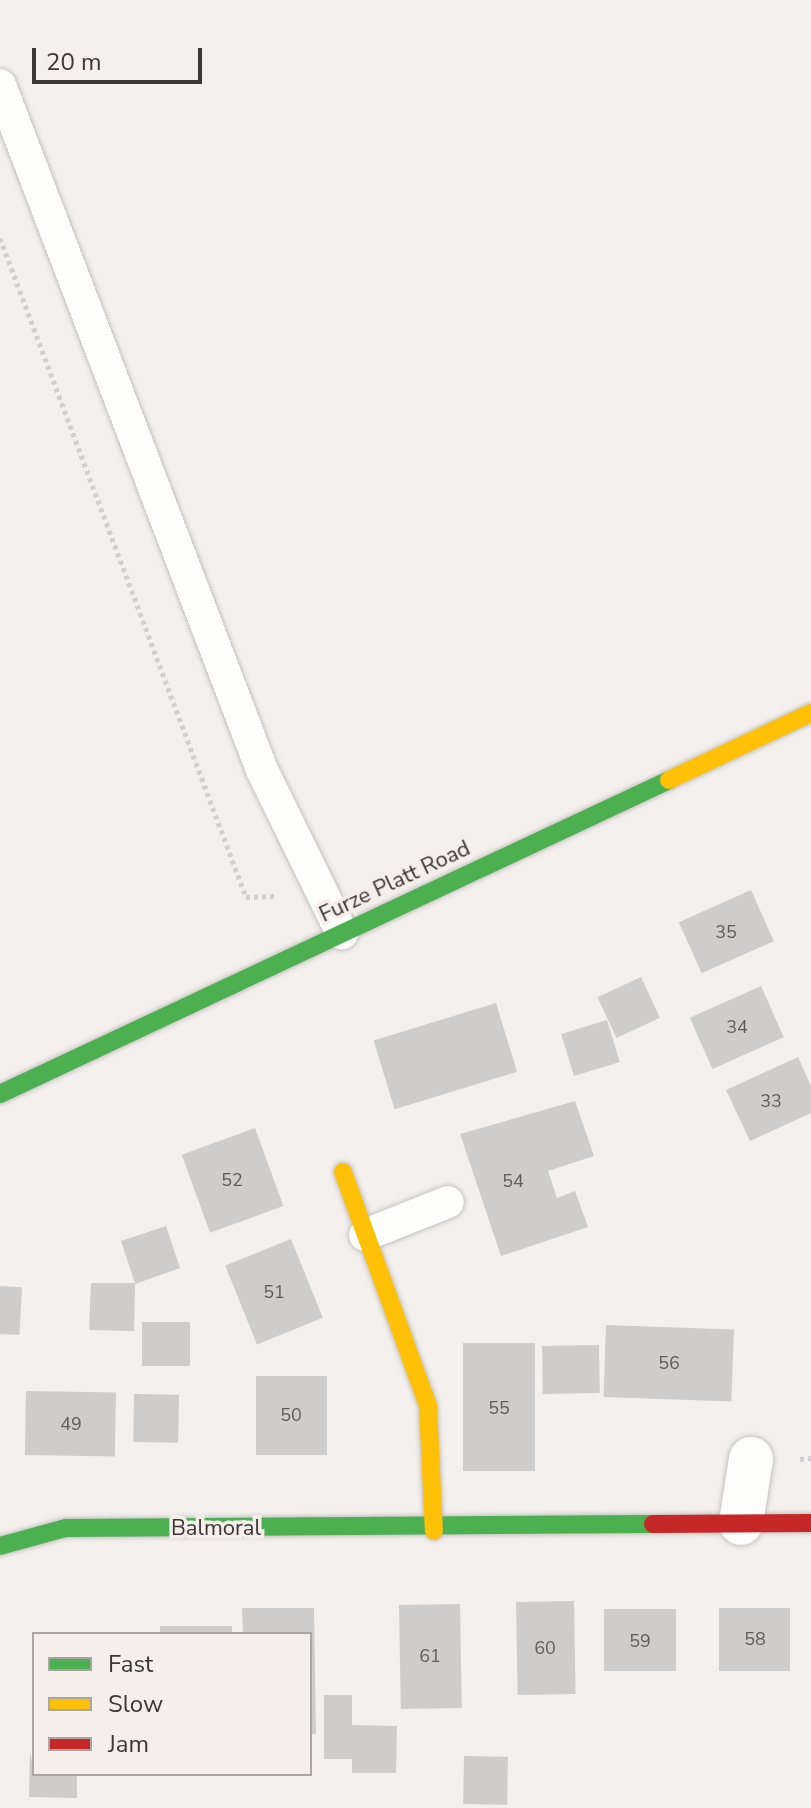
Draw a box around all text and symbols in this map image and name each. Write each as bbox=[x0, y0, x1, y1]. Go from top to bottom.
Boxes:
scale bar bbox=[36, 32, 206, 82]
text: 20 m bbox=[46, 46, 102, 78]
street label: Furze Platt Road bbox=[315, 836, 475, 928]
house number: 35 bbox=[715, 921, 737, 943]
house number: 34 bbox=[726, 1016, 748, 1038]
house number: 33 bbox=[760, 1090, 782, 1112]
house number: 52 bbox=[221, 1169, 243, 1191]
house number: 54 bbox=[502, 1170, 524, 1192]
house number: 51 bbox=[263, 1281, 285, 1303]
house number: 56 bbox=[658, 1352, 680, 1374]
house number: 55 bbox=[488, 1397, 510, 1419]
house number: 50 bbox=[280, 1404, 302, 1426]
house number: 49 bbox=[60, 1413, 82, 1435]
street label: Balmoral bbox=[171, 1516, 261, 1542]
house number: 58 bbox=[744, 1628, 766, 1650]
house number: 59 bbox=[629, 1630, 651, 1652]
legend bbox=[32, 1632, 312, 1776]
house number: 60 bbox=[534, 1637, 556, 1659]
house number: 61 bbox=[419, 1645, 441, 1667]
text: Fast bbox=[108, 1648, 153, 1680]
text: Slow bbox=[108, 1688, 163, 1720]
text: Jam bbox=[108, 1728, 149, 1760]

